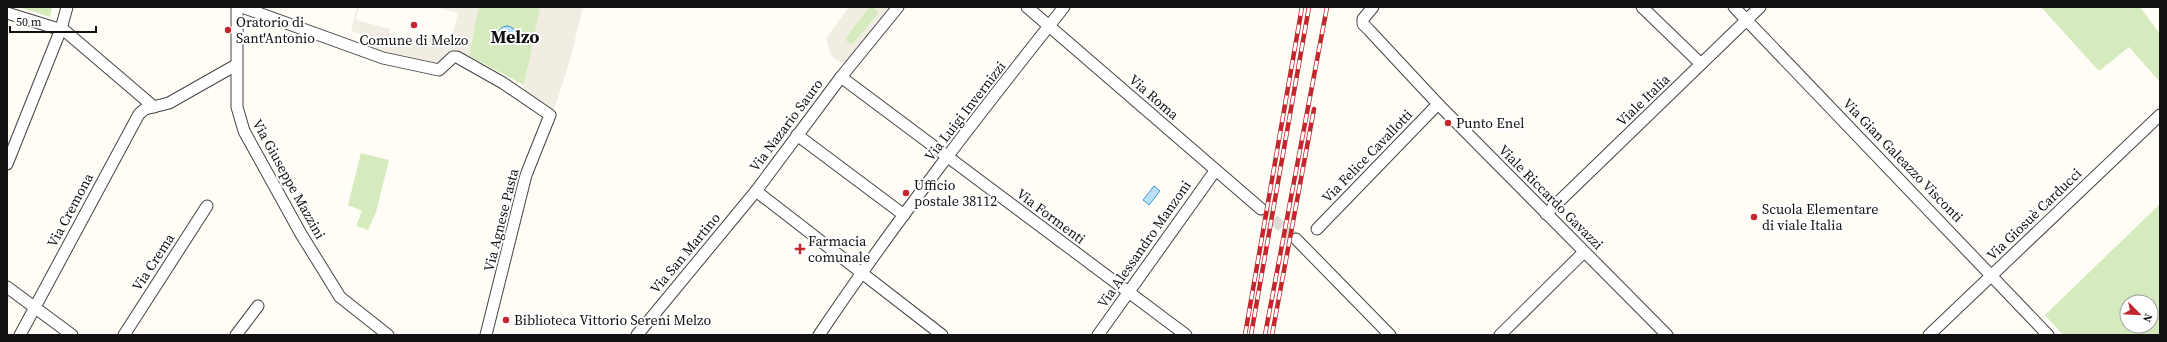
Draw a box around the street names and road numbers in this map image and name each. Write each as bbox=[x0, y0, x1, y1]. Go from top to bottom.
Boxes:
street label: Via Luigi Invernizzi bbox=[920, 57, 1010, 165]
street label: Viale Italia bbox=[1612, 69, 1675, 130]
street label: Via Roma bbox=[1125, 70, 1184, 125]
street label: Via Nazario Sauro bbox=[745, 74, 828, 175]
street label: Via Gian Galeazzo Visconti bbox=[1838, 94, 1968, 226]
street label: Via Felice Cavallotti bbox=[1317, 105, 1417, 207]
street label: Via Giuseppe Mazzini bbox=[248, 115, 330, 243]
street label: Viale Riccardo Gavazzi bbox=[1494, 140, 1608, 254]
street label: Via Giosuè Carducci bbox=[1982, 163, 2086, 265]
street label: Via Agnese Pasta bbox=[479, 166, 524, 274]
street label: Via Cremona bbox=[42, 169, 98, 251]
street label: Via Alessandro Manzoni bbox=[1092, 176, 1196, 312]
street label: Via Formenti bbox=[1012, 183, 1090, 249]
street label: Via San Martino bbox=[645, 208, 725, 298]
street label: Via Crema bbox=[127, 229, 180, 295]

